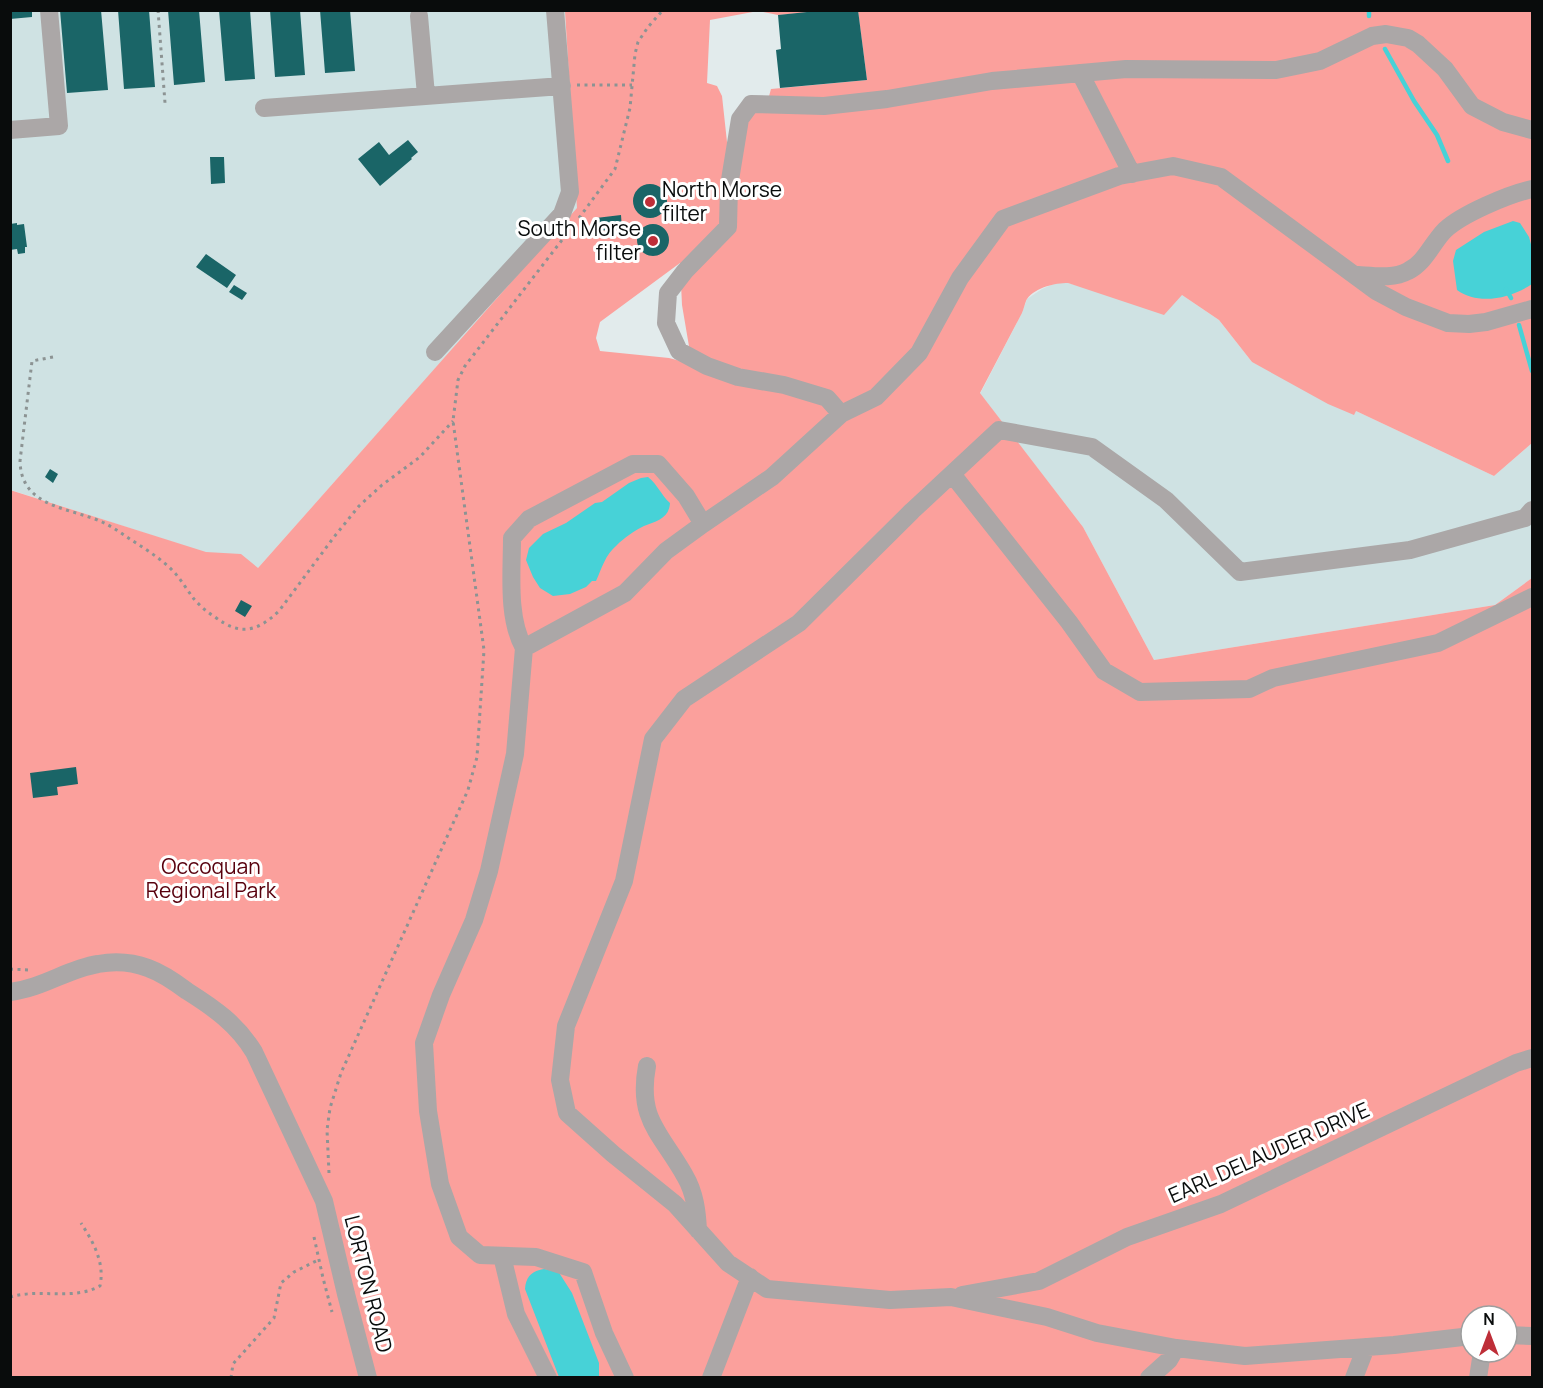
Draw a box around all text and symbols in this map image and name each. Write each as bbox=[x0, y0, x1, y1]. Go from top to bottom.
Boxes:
place label: North Morse filter bbox=[662, 175, 782, 227]
marker: North Morse filter bbox=[643, 195, 657, 209]
place label: South Morse filter bbox=[518, 214, 641, 266]
marker: South Morse filter bbox=[646, 234, 660, 248]
park label: Occoquan Regional Park bbox=[146, 852, 277, 904]
street label: EARL DELAUDER DRIVE bbox=[1164, 1095, 1374, 1209]
street label: LORTON ROAD bbox=[338, 1212, 400, 1355]
north arrow bbox=[1459, 1304, 1519, 1364]
text: N bbox=[1483, 1308, 1495, 1330]

